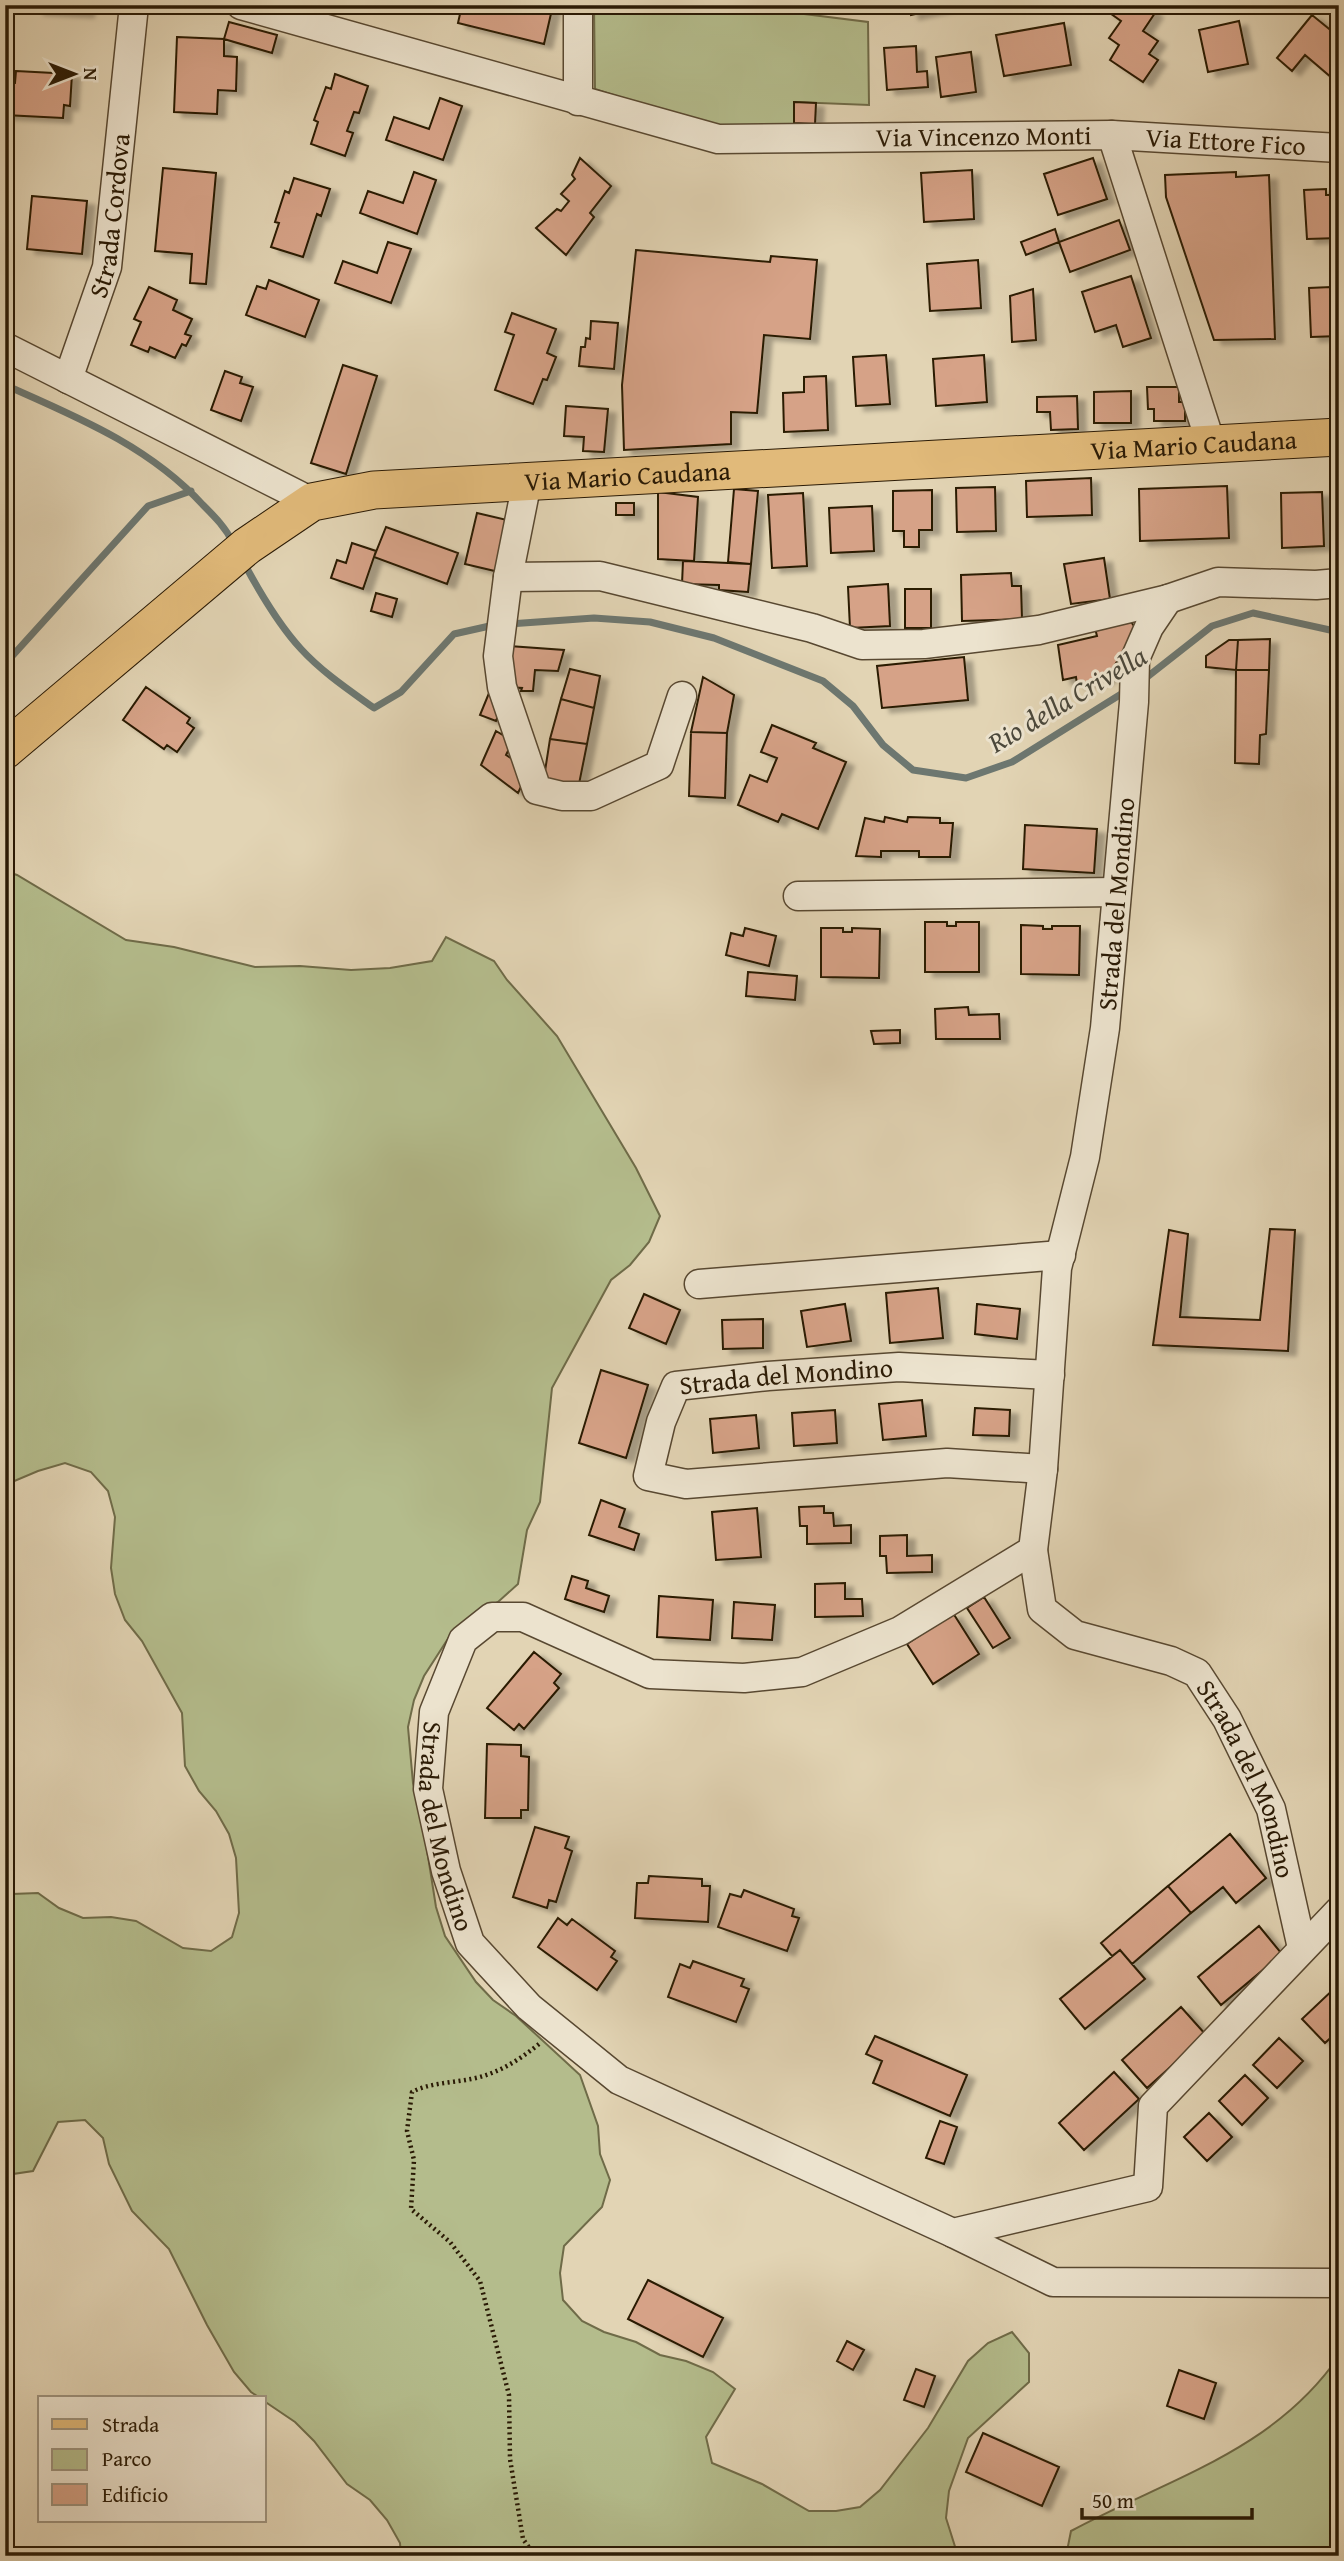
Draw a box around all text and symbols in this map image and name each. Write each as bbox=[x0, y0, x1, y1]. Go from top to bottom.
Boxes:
north arrow bbox=[38, 38, 108, 108]
text: N bbox=[77, 68, 105, 81]
street label: Via Vincenzo Monti bbox=[875, 115, 1092, 156]
street label: Via Ettore Fico bbox=[1145, 117, 1307, 165]
street label: Strada Cordova bbox=[78, 131, 140, 303]
street label: Via Mario Caudana bbox=[1089, 419, 1299, 470]
street label: Via Mario Caudana bbox=[523, 450, 732, 501]
water label: Rio della Crivella bbox=[979, 635, 1154, 763]
street label: Strada del Mondino bbox=[1087, 796, 1144, 1012]
street label: Strada del Mondino bbox=[677, 1347, 894, 1405]
street label: Strada del Mondino bbox=[1187, 1671, 1306, 1882]
street label: Strada del Mondino bbox=[409, 1720, 485, 1936]
legend bbox=[38, 2396, 266, 2522]
text: Strada bbox=[102, 2409, 159, 2440]
text: Parco bbox=[102, 2443, 152, 2474]
scale bar bbox=[1082, 2477, 1251, 2521]
text: Edificio bbox=[102, 2479, 168, 2510]
text: 50 m bbox=[1092, 2485, 1134, 2516]

